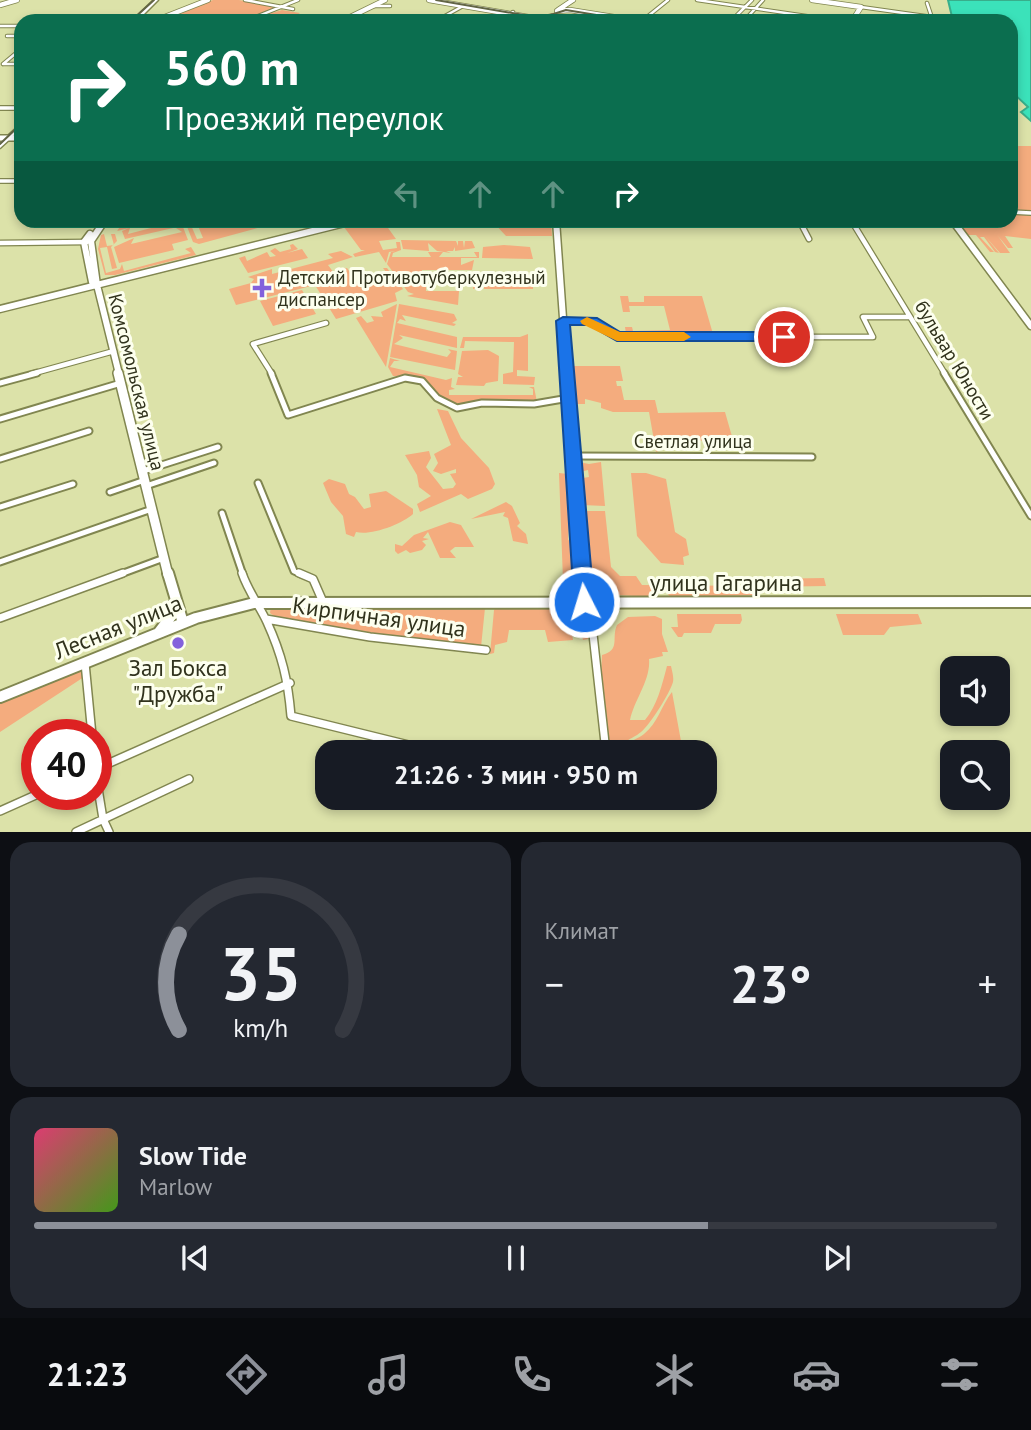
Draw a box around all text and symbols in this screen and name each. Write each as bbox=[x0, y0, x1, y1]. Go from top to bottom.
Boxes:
text: 560 m bbox=[164, 35, 299, 99]
icon: right bbox=[49, 42, 140, 133]
text: Проезжий переулок bbox=[164, 97, 444, 139]
icon: left bbox=[388, 175, 426, 213]
icon: ahead bbox=[461, 175, 499, 213]
icon: ahead bbox=[534, 175, 572, 213]
icon: right bbox=[607, 175, 645, 213]
place label: Детский Противотуберкулезный диспансер bbox=[278, 265, 546, 311]
marker: Детский Противотуберкулезный диспансер bbox=[252, 278, 272, 298]
street label: Комсомольская улица bbox=[103, 291, 171, 473]
street label: бульвар Юности bbox=[910, 296, 1000, 424]
pin bbox=[754, 307, 814, 367]
icon: arrive bbox=[765, 318, 803, 356]
street label: Светлая улица bbox=[634, 429, 752, 453]
position arrow bbox=[547, 565, 621, 639]
street label: улица Гагарина bbox=[650, 568, 802, 597]
street label: Лесная улица bbox=[49, 588, 186, 666]
street label: Кирпичная улица bbox=[291, 590, 468, 643]
marker: Зал Бокса "Дружба" bbox=[170, 635, 186, 651]
place label: Зал Бокса "Дружба" bbox=[128, 653, 228, 708]
map controls bbox=[940, 656, 1010, 810]
button: sound bbox=[940, 656, 1010, 726]
speed limit sign: 40 bbox=[21, 719, 112, 810]
button: search bbox=[940, 740, 1010, 810]
text: 21:26 · 3 мин · 950 m bbox=[394, 758, 638, 791]
text: Климат bbox=[545, 916, 618, 945]
text: 35 bbox=[219, 927, 302, 1021]
text: 23° bbox=[730, 950, 812, 1017]
text: − bbox=[545, 959, 564, 1008]
text: + bbox=[978, 959, 997, 1008]
text: km/h bbox=[233, 1012, 288, 1044]
text: Slow Tide bbox=[139, 1139, 247, 1172]
text: Marlow bbox=[139, 1172, 212, 1201]
icon: previous bbox=[176, 1239, 214, 1277]
icon: pause bbox=[497, 1239, 535, 1277]
icon: next bbox=[818, 1239, 856, 1277]
icon: directions bbox=[222, 1350, 271, 1399]
icon: music bbox=[364, 1350, 413, 1399]
icon: phone bbox=[507, 1350, 556, 1399]
icon: climate bbox=[650, 1350, 699, 1399]
icon: car bbox=[792, 1350, 841, 1399]
icon: filters bbox=[935, 1350, 984, 1399]
text: 21:23 bbox=[47, 1353, 128, 1395]

